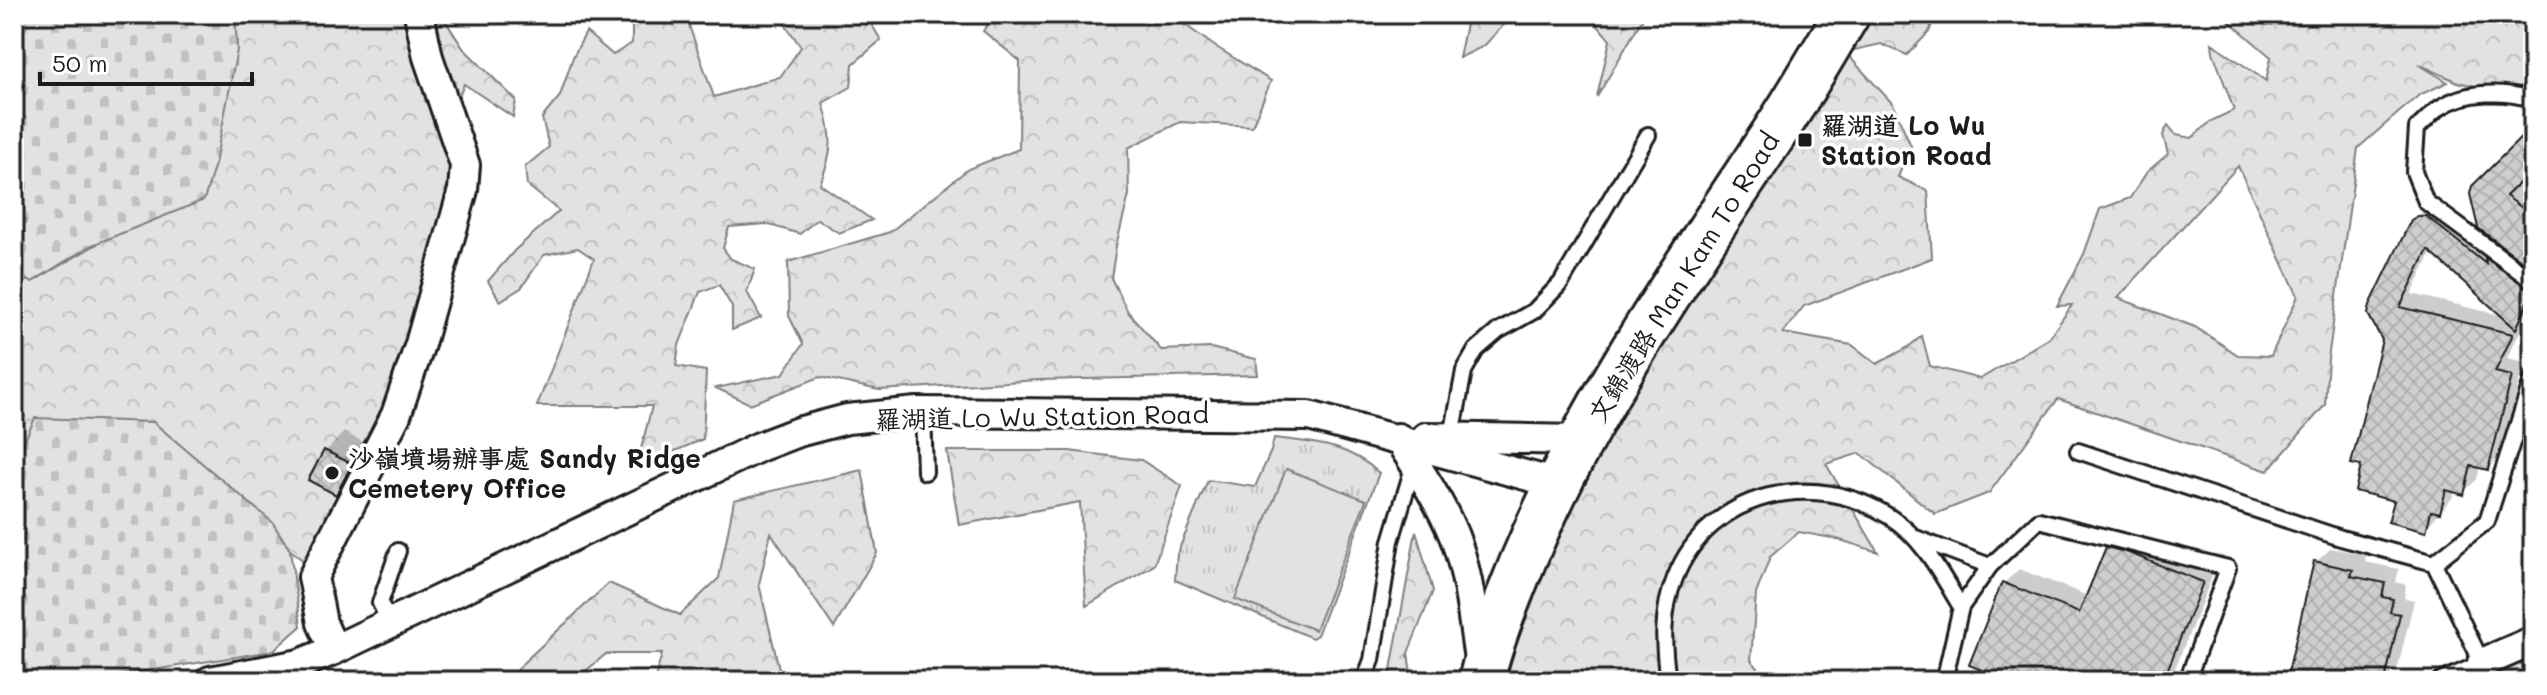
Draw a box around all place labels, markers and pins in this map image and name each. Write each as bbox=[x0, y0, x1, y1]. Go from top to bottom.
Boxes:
place label: 羅湖道 Lo Wu Station Road bbox=[1821, 108, 1991, 172]
marker: 羅湖道 Lo Wu Station Road bbox=[1796, 131, 1814, 149]
place label: 沙嶺墳場辦事處 Sandy Ridge Cemetery Office bbox=[348, 441, 701, 505]
marker: 沙嶺墳場辦事處 Sandy Ridge Cemetery Office bbox=[323, 464, 341, 482]

